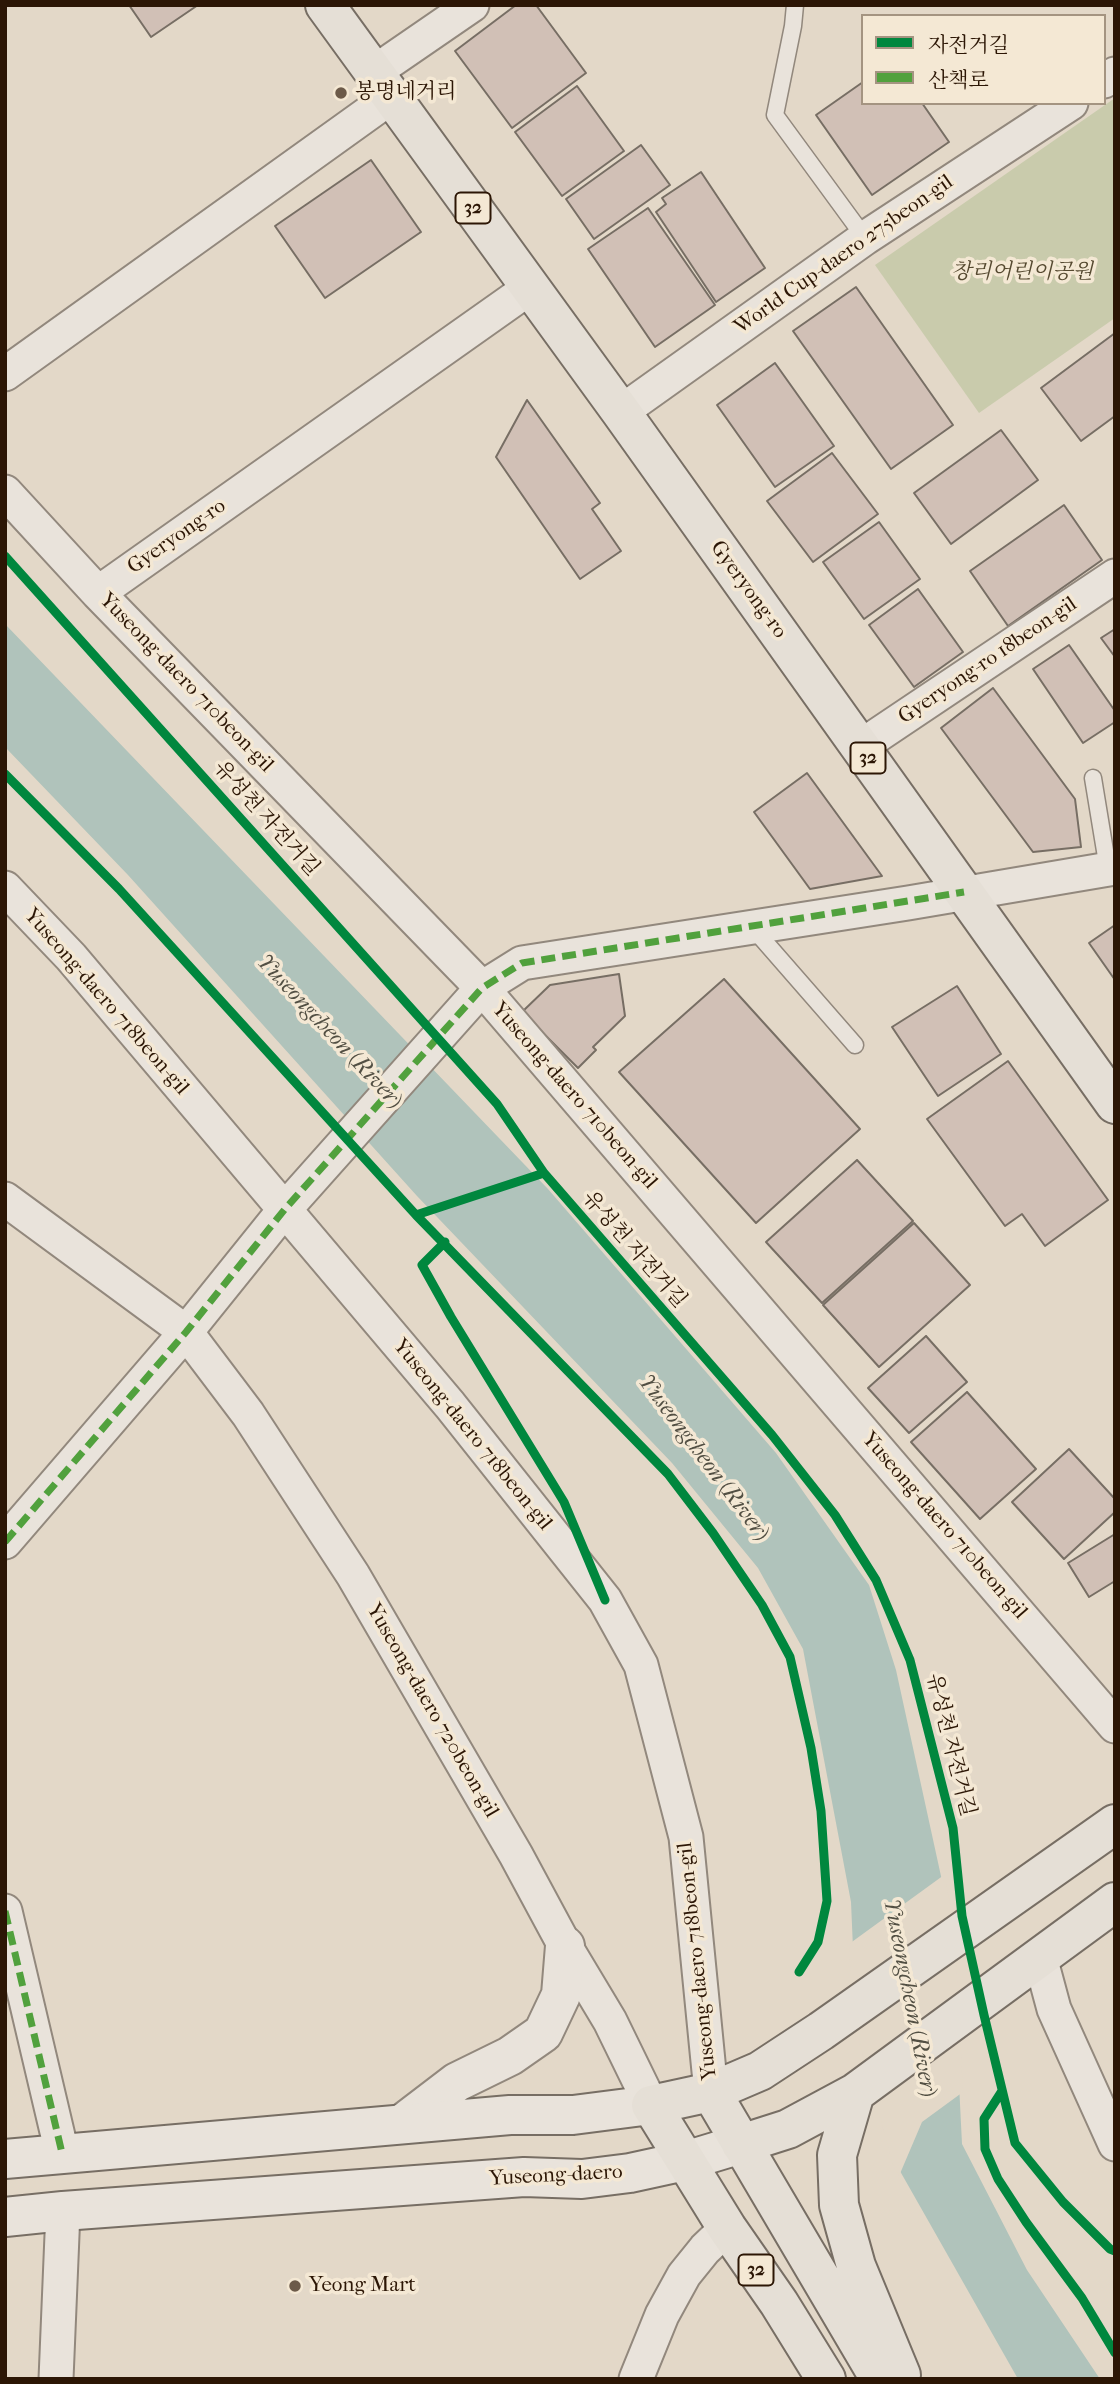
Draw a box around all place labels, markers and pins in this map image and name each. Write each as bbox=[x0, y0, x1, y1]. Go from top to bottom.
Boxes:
place label: 봉명네거리 bbox=[355, 80, 456, 106]
marker: 봉명네거리 bbox=[333, 85, 349, 101]
place label: Yeong Mart bbox=[309, 2273, 416, 2299]
marker: Yeong Mart bbox=[287, 2278, 303, 2294]

